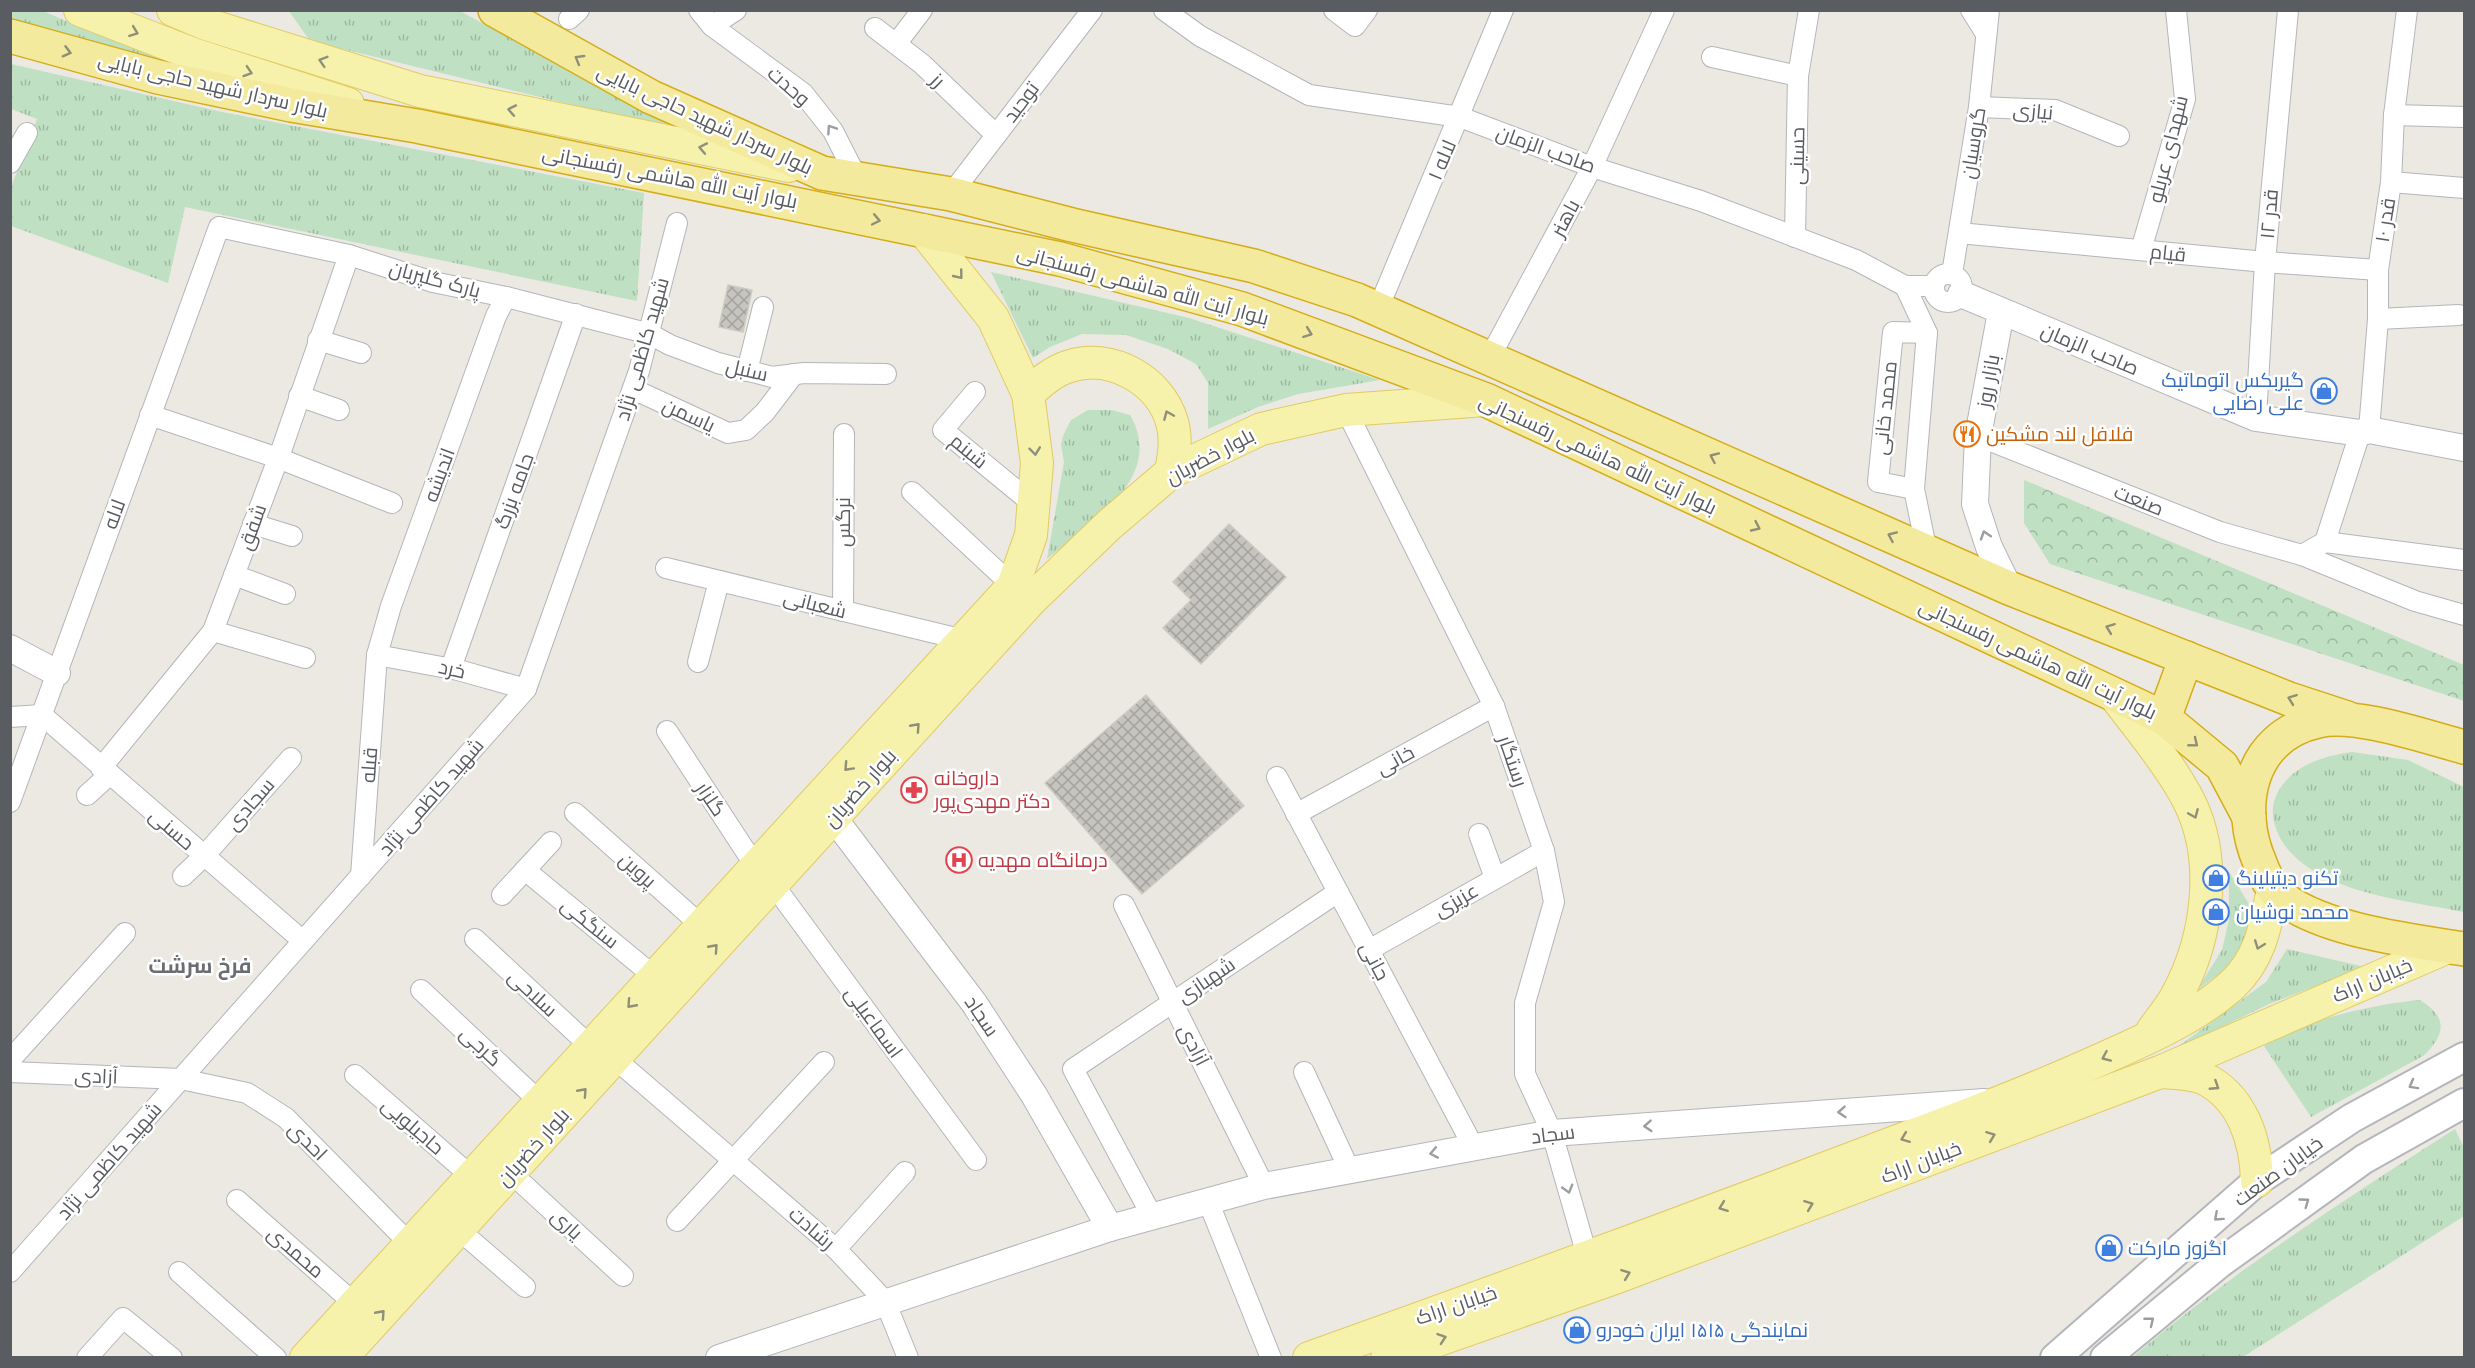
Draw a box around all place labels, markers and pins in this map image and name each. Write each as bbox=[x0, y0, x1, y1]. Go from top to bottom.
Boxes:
place label: گیربکس اتوماتیک علی رضایی bbox=[2161, 367, 2304, 416]
shop icon: گیربکس اتوماتیک علی رضایی bbox=[2309, 376, 2339, 406]
restaurant icon: فلافل لند مشکین bbox=[1952, 419, 1982, 449]
place label: فلافل لند مشکین bbox=[1986, 421, 2134, 447]
place label: داروخانه دکتر مهدی‌پور bbox=[933, 765, 1050, 814]
pharmacy icon: داروخانه دکتر مهدی‌پور bbox=[899, 775, 929, 805]
hospital icon: درمانگاه مهدیه bbox=[944, 845, 974, 875]
place label: درمانگاه مهدیه bbox=[978, 847, 1108, 873]
shop icon: تکنو دیتیلینگ bbox=[2201, 863, 2231, 893]
place label: تکنو دیتیلینگ bbox=[2236, 865, 2339, 891]
shop icon: محمد نوشیان bbox=[2201, 897, 2231, 927]
place label: محمد نوشیان bbox=[2236, 899, 2349, 925]
shop icon: اگزوز مارکت bbox=[2094, 1233, 2124, 1263]
place label: اگزوز مارکت bbox=[2128, 1235, 2227, 1261]
shop icon: نمایندگی ۱۵۱۵ ایران خودرو bbox=[1562, 1315, 1592, 1345]
place label: نمایندگی ۱۵۱۵ ایران خودرو bbox=[1596, 1317, 1808, 1343]

